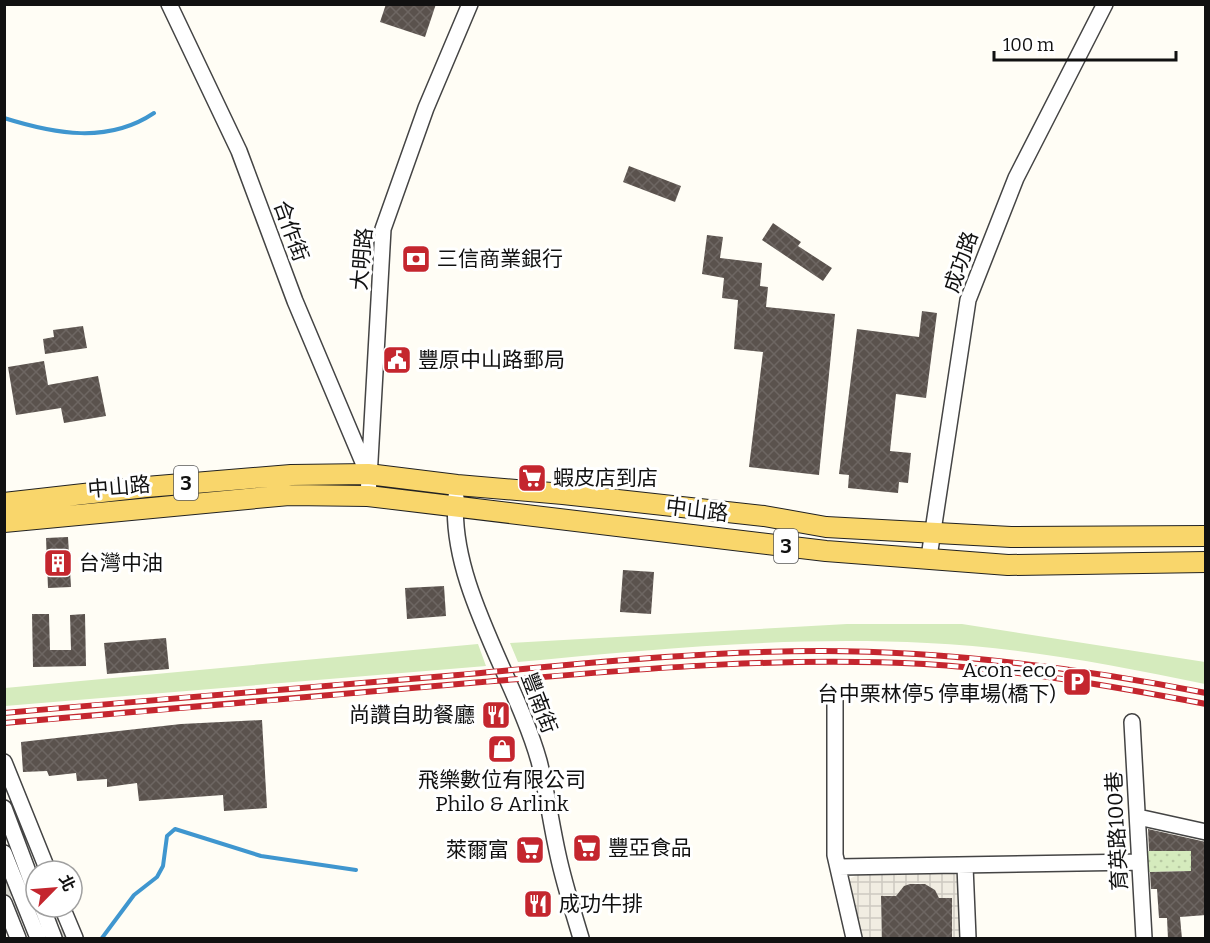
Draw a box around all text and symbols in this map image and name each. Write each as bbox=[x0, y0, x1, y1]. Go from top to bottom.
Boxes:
scale bar bbox=[994, 24, 1176, 62]
text: 100 m bbox=[1003, 34, 1054, 56]
street label: 合作街 bbox=[268, 197, 314, 265]
street label: 大明路 bbox=[346, 226, 378, 292]
street label: 成功路 bbox=[938, 228, 984, 296]
bank icon: 三信商業銀行 bbox=[400, 243, 432, 275]
place label: 三信商業銀行 bbox=[437, 246, 563, 272]
public building icon: 豐原中山路郵局 bbox=[381, 344, 413, 376]
place label: 豐原中山路郵局 bbox=[418, 347, 565, 373]
supermarket icon: 蝦皮店到店 bbox=[516, 462, 548, 494]
place label: 蝦皮店到店 bbox=[553, 465, 658, 491]
road number: 3 bbox=[174, 466, 198, 500]
street label: 中山路 bbox=[86, 471, 152, 503]
street label: 中山路 bbox=[664, 493, 730, 527]
road number: 3 bbox=[774, 529, 798, 563]
building icon: 台灣中油 bbox=[42, 547, 74, 579]
place label: 台灣中油 bbox=[79, 550, 163, 576]
place label: Acon-eco 台中栗林停5 停車場(橋下) bbox=[818, 657, 1056, 707]
parking icon: Acon-eco 台中栗林停5 停車場(橋下) bbox=[1061, 666, 1093, 698]
street label: 豐南街 bbox=[516, 669, 562, 737]
restaurant icon: 尚讚自助餐廳 bbox=[480, 699, 512, 731]
place label: 尚讚自助餐廳 bbox=[349, 702, 475, 728]
shop icon: 飛樂數位有限公司 Philo & Arlink bbox=[486, 733, 518, 765]
place label: 飛樂數位有限公司 Philo & Arlink bbox=[418, 767, 586, 817]
street label: 育英路100巷 bbox=[1101, 771, 1133, 891]
supermarket icon: 豐亞食品 bbox=[571, 832, 603, 864]
supermarket icon: 萊爾富 bbox=[514, 834, 546, 866]
place label: 豐亞食品 bbox=[608, 835, 692, 861]
place label: 萊爾富 bbox=[446, 837, 509, 863]
north arrow bbox=[24, 859, 84, 919]
text: 北 bbox=[55, 872, 79, 894]
restaurant icon: 成功牛排 bbox=[522, 888, 554, 920]
place label: 成功牛排 bbox=[559, 891, 643, 917]

